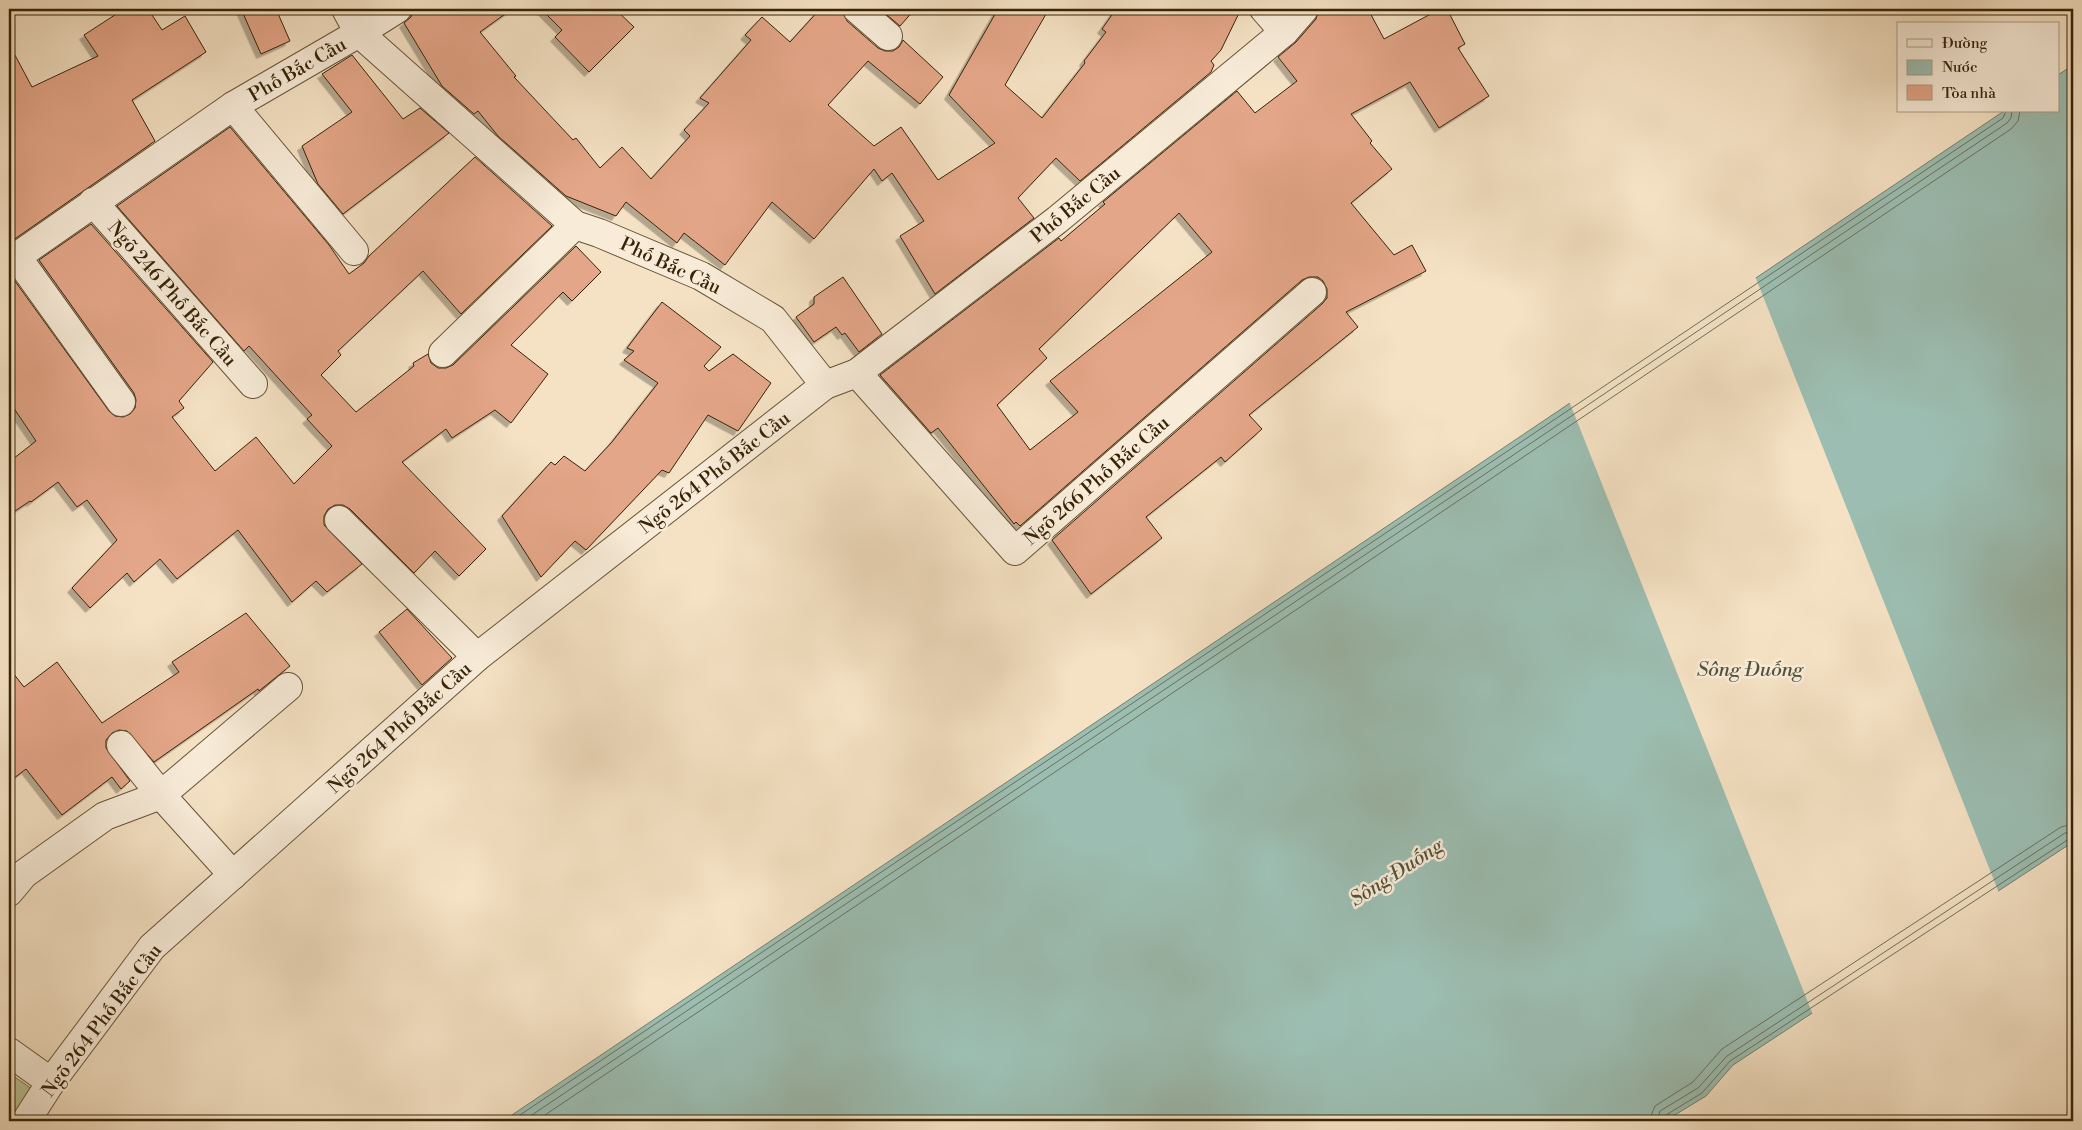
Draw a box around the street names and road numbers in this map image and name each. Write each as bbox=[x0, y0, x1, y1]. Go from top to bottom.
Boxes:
street label: Phố Bắc Cầu bbox=[244, 32, 351, 107]
street label: Phố Bắc Cầu bbox=[1026, 161, 1126, 248]
street label: Ngõ 246 Phố Bắc Cầu bbox=[102, 216, 242, 372]
street label: Phố Bắc Cầu bbox=[616, 232, 725, 300]
street label: Ngõ 264 Phố Bắc Cầu bbox=[634, 406, 795, 539]
street label: Ngõ 266 Phố Bắc Cầu bbox=[1019, 411, 1175, 551]
street label: Ngõ 264 Phố Bắc Cầu bbox=[323, 657, 477, 799]
street label: Ngõ 264 Phố Bắc Cầu bbox=[36, 939, 167, 1102]

